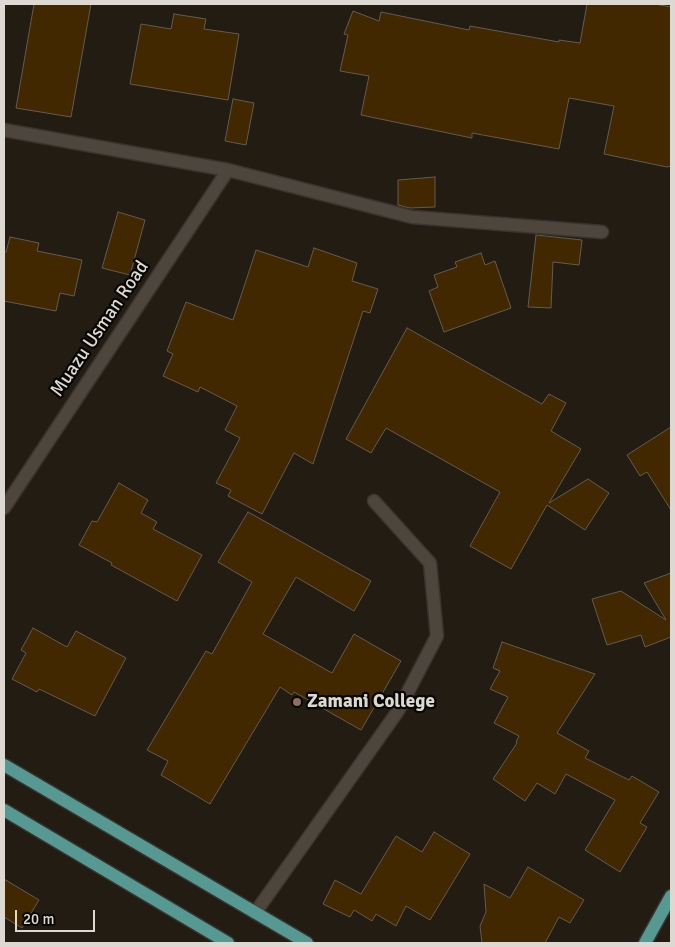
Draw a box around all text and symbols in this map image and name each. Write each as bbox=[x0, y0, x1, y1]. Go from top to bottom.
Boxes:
street label: Muazu Usman Road bbox=[46, 257, 154, 401]
place label: Zamani College bbox=[307, 691, 435, 713]
marker: Zamani College bbox=[291, 696, 303, 708]
scale bar bbox=[18, 900, 98, 932]
text: 20 m bbox=[23, 910, 54, 928]

